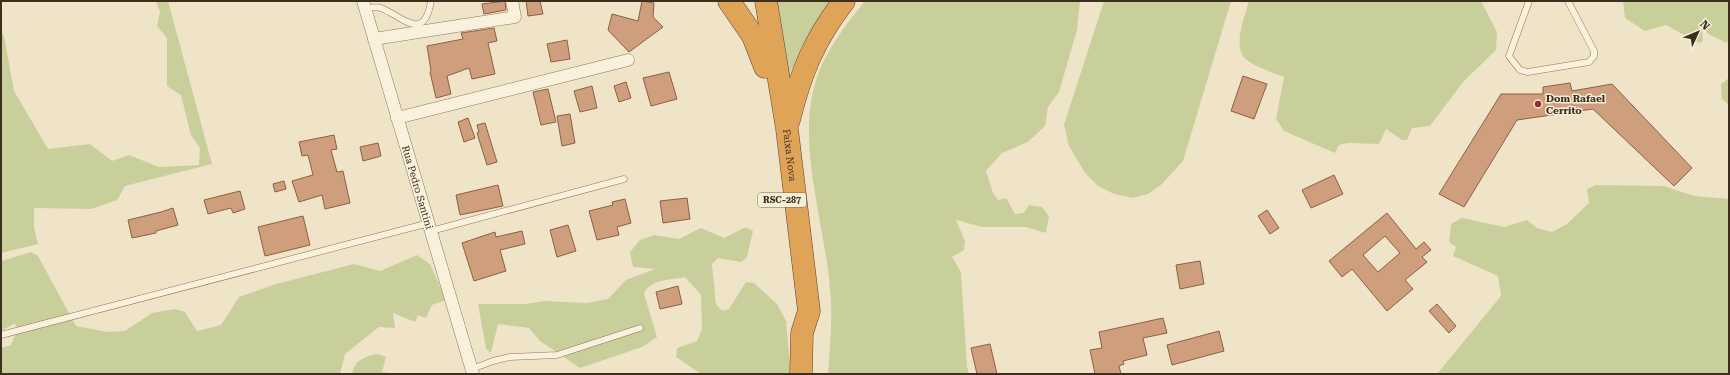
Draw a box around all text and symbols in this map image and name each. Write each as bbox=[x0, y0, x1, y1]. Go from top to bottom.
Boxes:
north arrow bbox=[1678, 12, 1718, 52]
text: N bbox=[1697, 18, 1713, 33]
place label: Dom Rafael Cerrito bbox=[1546, 93, 1606, 116]
marker: Dom Rafael Cerrito bbox=[1533, 99, 1543, 109]
street label: Faixa Nova bbox=[781, 128, 798, 183]
street label: Rua Pedro Santini bbox=[400, 144, 435, 230]
road number: RSC-287 bbox=[758, 193, 806, 207]

